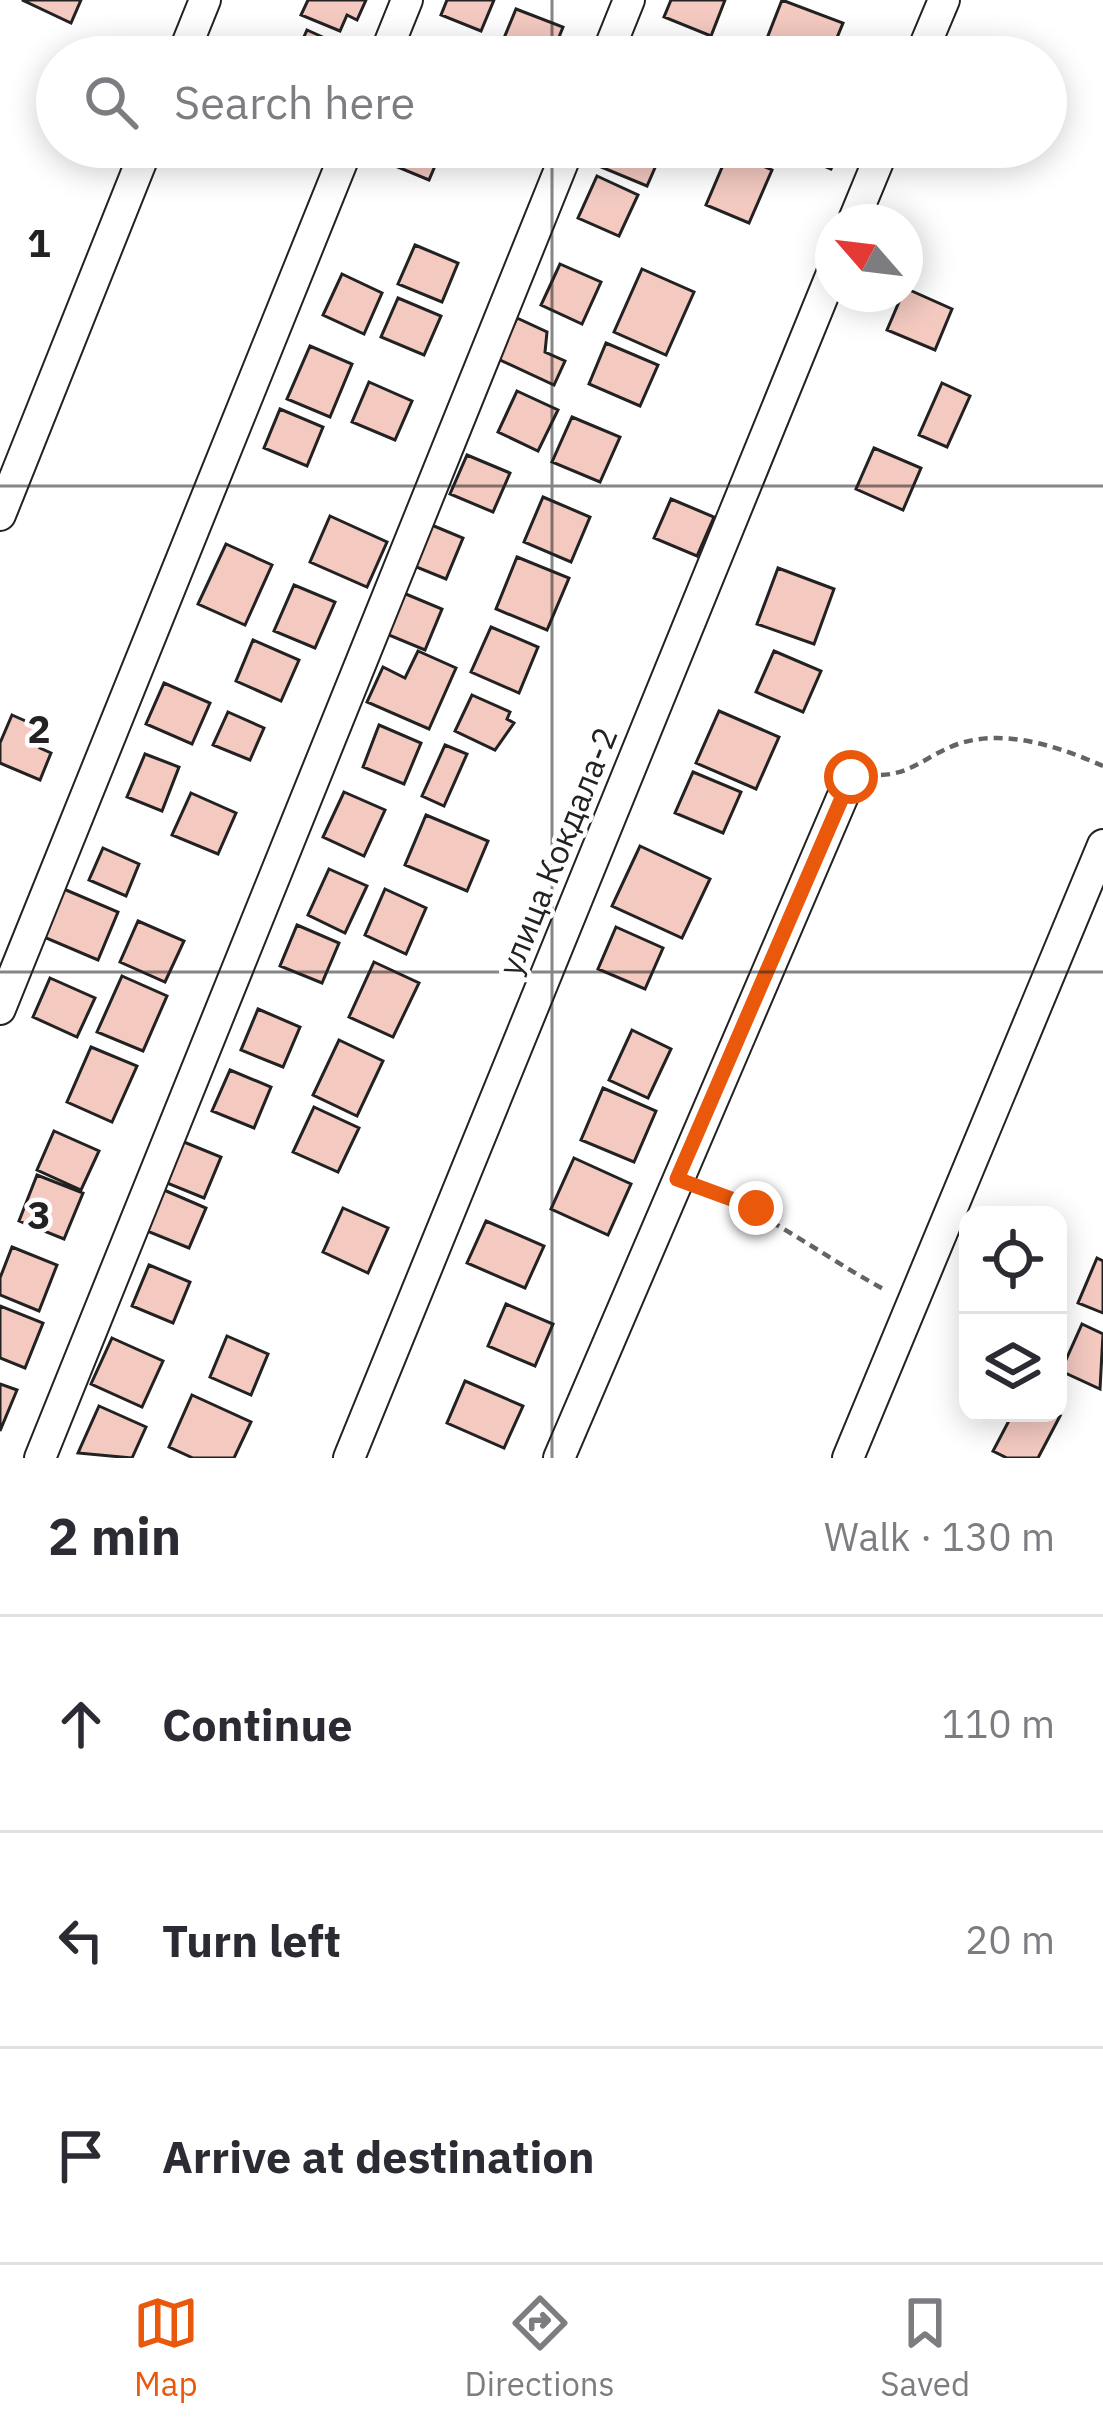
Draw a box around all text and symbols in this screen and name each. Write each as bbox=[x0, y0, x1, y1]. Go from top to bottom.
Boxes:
search box bbox=[36, 36, 1067, 168]
icon: search bbox=[78, 69, 144, 135]
text: Search here bbox=[174, 73, 415, 131]
north arrow bbox=[815, 204, 923, 312]
text: 1 bbox=[27, 217, 51, 268]
text: 2 bbox=[27, 703, 51, 754]
street label: улица Кокдала-2 bbox=[488, 721, 626, 981]
route start bbox=[824, 750, 878, 804]
route end bbox=[729, 1181, 783, 1235]
text: 3 bbox=[27, 1189, 51, 1240]
map controls bbox=[959, 1206, 1067, 1422]
button: locate bbox=[959, 1206, 1067, 1314]
button: layers bbox=[959, 1314, 1067, 1422]
text: 2 min bbox=[48, 1503, 181, 1569]
text: Walk · 130 m bbox=[824, 1511, 1055, 1562]
icon: ahead bbox=[48, 1691, 114, 1757]
text: Continue bbox=[162, 1695, 353, 1753]
text: 110 m bbox=[942, 1698, 1055, 1749]
icon: left bbox=[48, 1907, 114, 1973]
text: Turn left bbox=[162, 1911, 341, 1969]
text: 20 m bbox=[965, 1914, 1055, 1965]
icon: arrive bbox=[48, 2123, 114, 2189]
text: Arrive at destination bbox=[162, 2127, 595, 2185]
tab: Map bbox=[133, 2290, 199, 2405]
tab: Directions bbox=[465, 2290, 615, 2405]
tab: Saved bbox=[880, 2290, 970, 2405]

